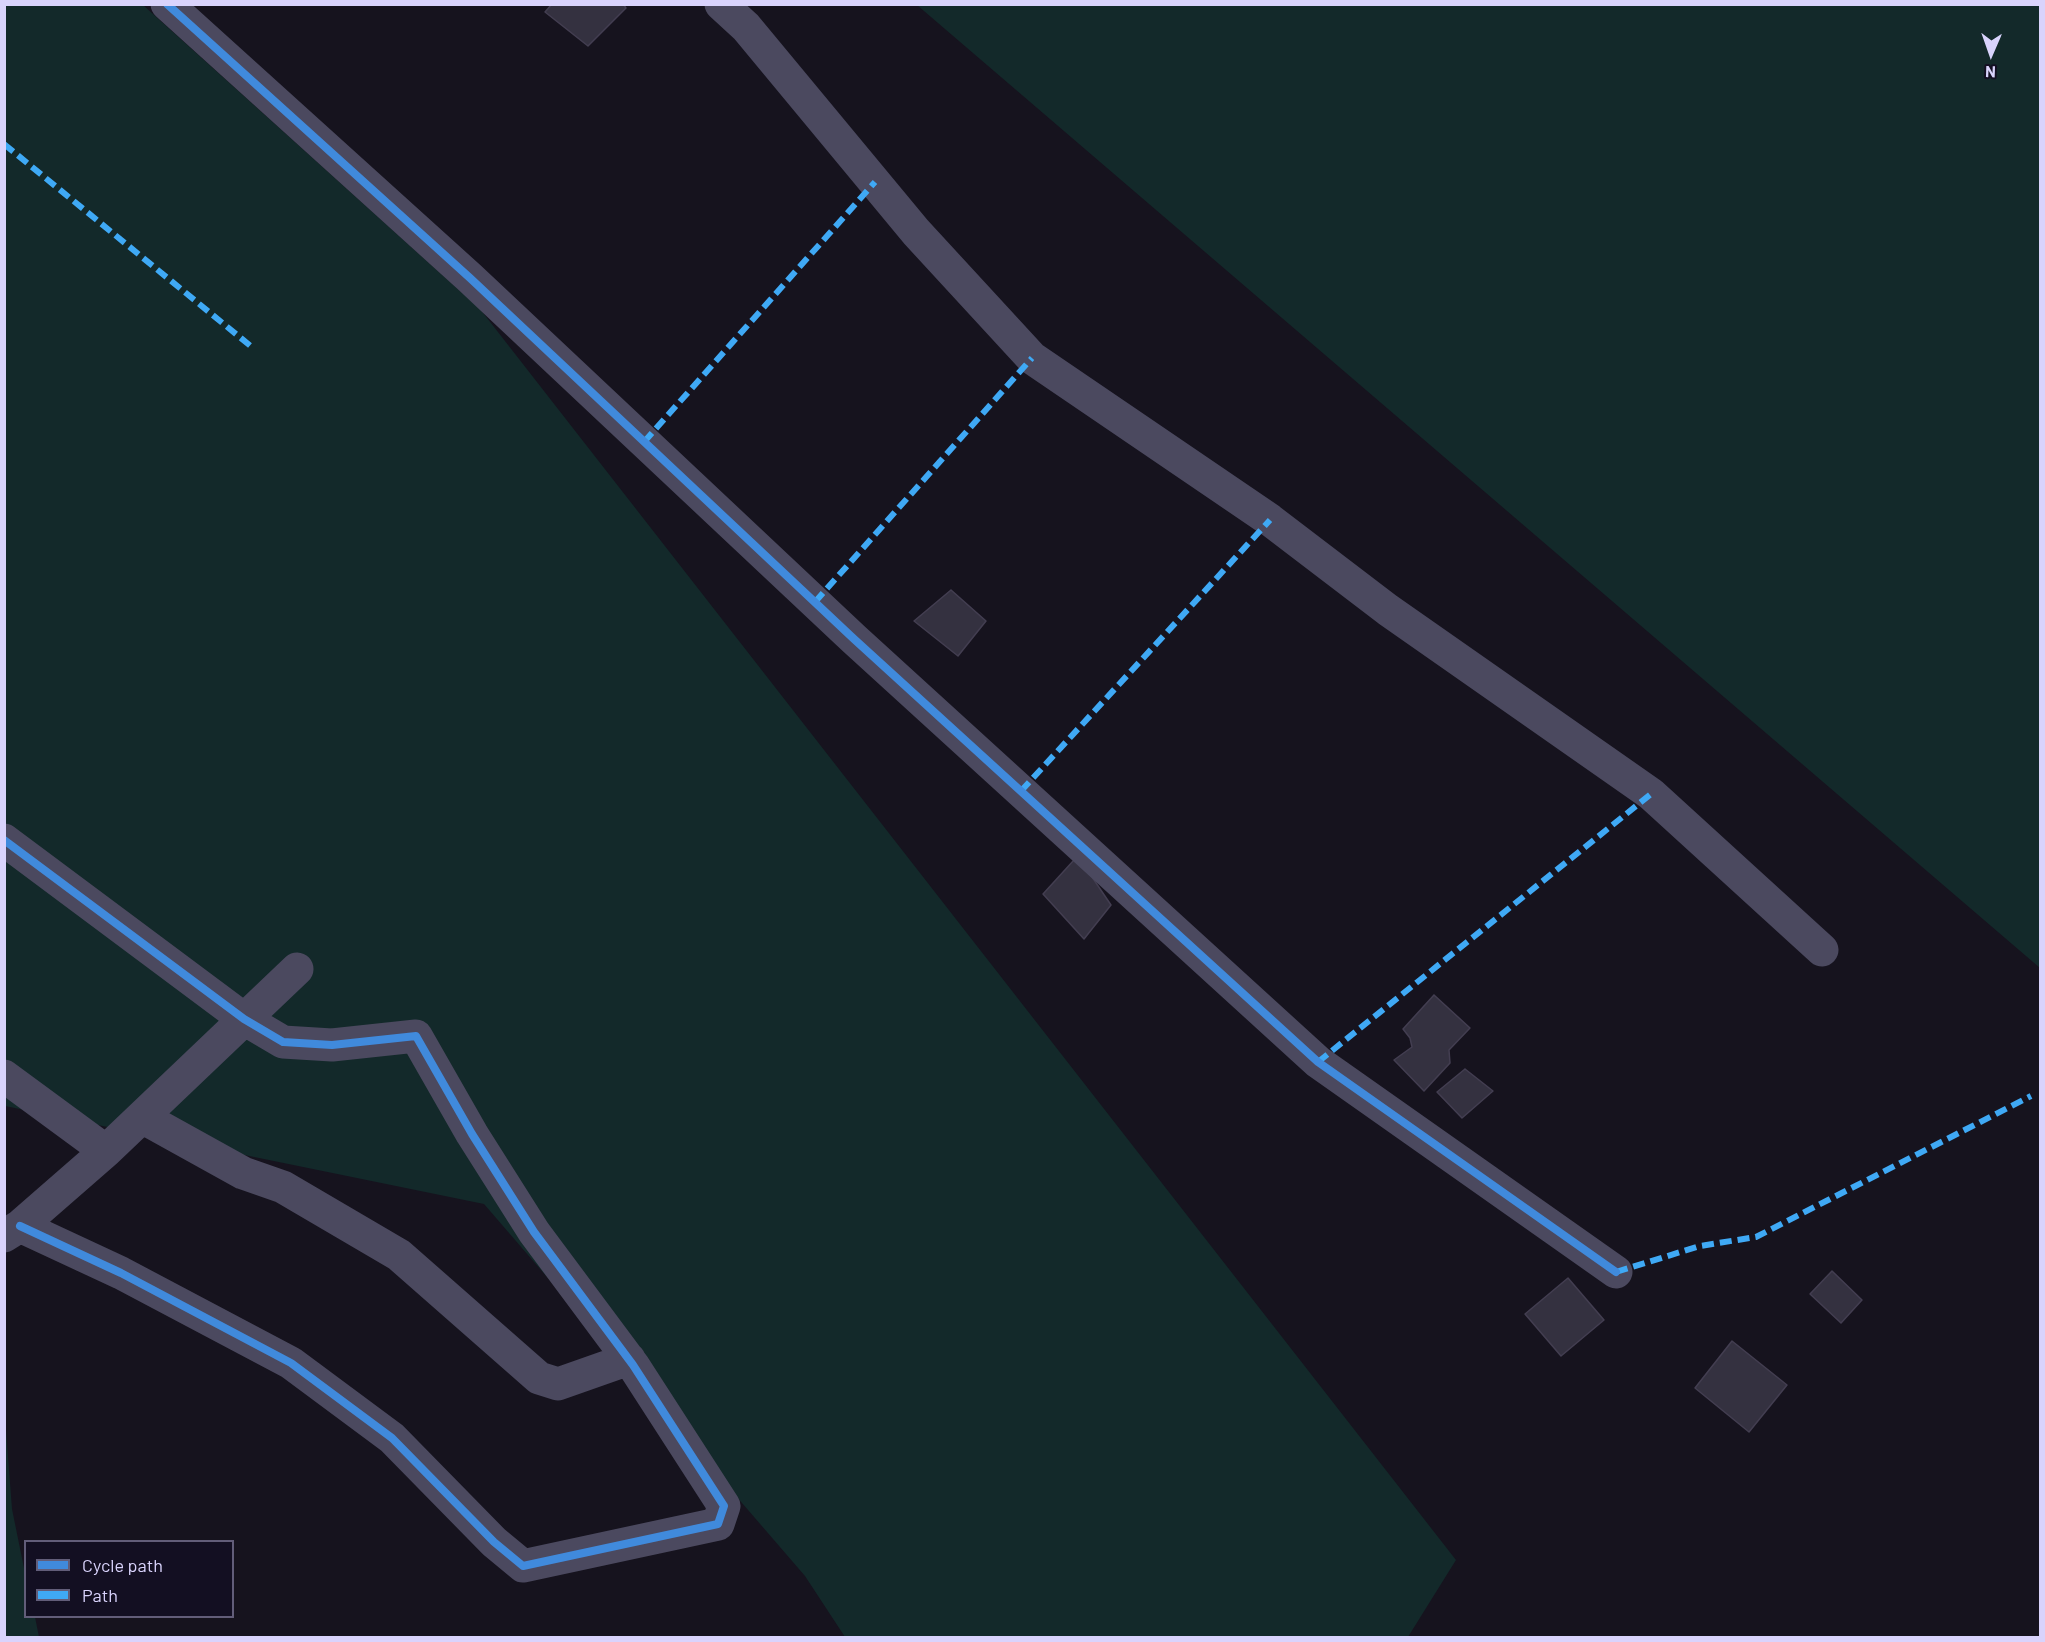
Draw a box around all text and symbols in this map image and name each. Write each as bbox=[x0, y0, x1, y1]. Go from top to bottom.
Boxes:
north arrow bbox=[1961, 24, 2021, 84]
text: N bbox=[1985, 63, 1996, 82]
legend bbox=[24, 1540, 234, 1618]
text: Cycle path bbox=[82, 1554, 163, 1576]
text: Path bbox=[82, 1584, 118, 1606]

